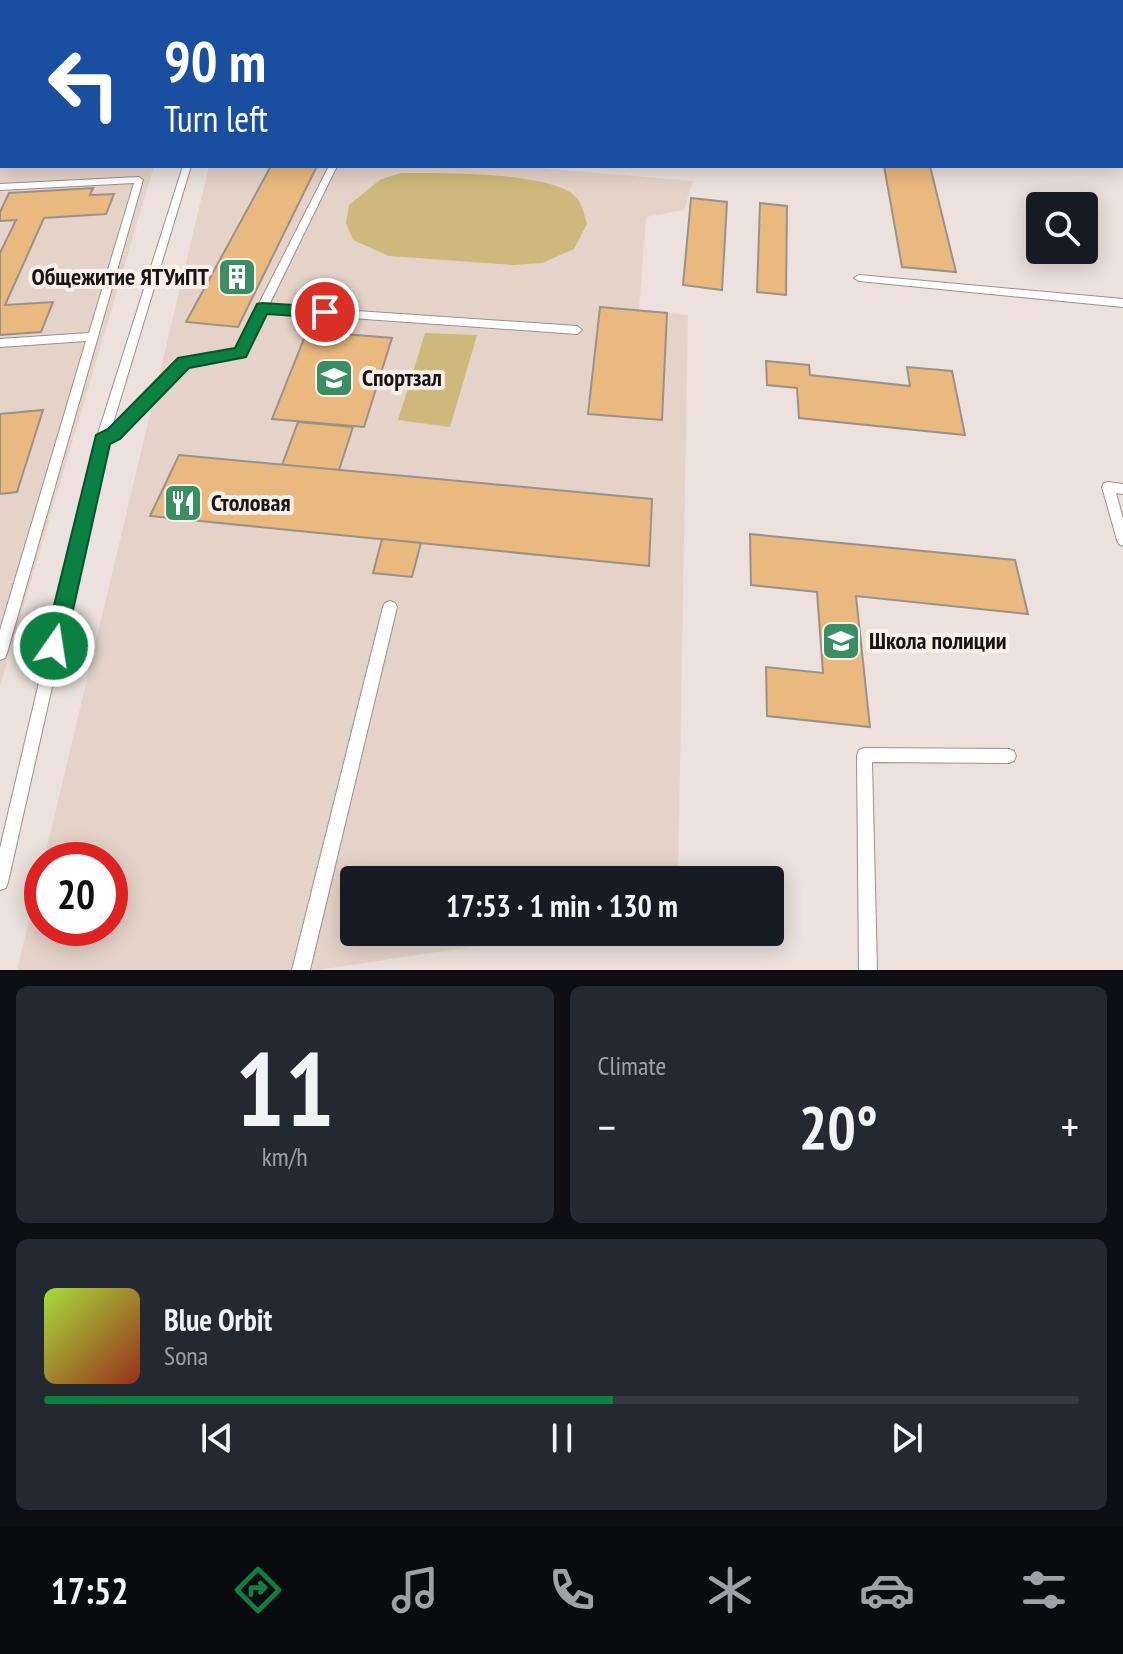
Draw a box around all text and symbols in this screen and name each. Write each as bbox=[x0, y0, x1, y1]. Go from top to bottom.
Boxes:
text: 90 m bbox=[164, 25, 266, 97]
icon: left bbox=[32, 32, 136, 136]
text: Turn left bbox=[164, 95, 268, 142]
map controls bbox=[1026, 192, 1098, 264]
button: search bbox=[1026, 192, 1098, 264]
building icon: Общежитие ЯТУиПТ bbox=[216, 256, 258, 298]
place label: Общежитие ЯТУиПТ bbox=[31, 261, 210, 292]
pin bbox=[291, 278, 359, 346]
icon: arrive bbox=[303, 290, 347, 334]
school or university icon: Спортзал bbox=[313, 357, 355, 399]
place label: Спортзал bbox=[362, 362, 442, 393]
restaurant icon: Столовая bbox=[162, 482, 204, 524]
place label: Столовая bbox=[211, 487, 291, 518]
position arrow bbox=[12, 604, 96, 688]
school or university icon: Школа полиции bbox=[820, 620, 862, 662]
place label: Школа полиции bbox=[869, 625, 1007, 656]
speed limit sign: 20 bbox=[24, 842, 128, 946]
text: 17:53 · 1 min · 130 m bbox=[446, 886, 678, 925]
text: 11 bbox=[235, 1020, 334, 1155]
text: Climate bbox=[598, 1049, 666, 1082]
text: 20° bbox=[799, 1088, 878, 1166]
text: − bbox=[598, 1098, 616, 1155]
text: + bbox=[1061, 1098, 1079, 1155]
text: km/h bbox=[262, 1140, 308, 1173]
text: Blue Orbit bbox=[164, 1300, 272, 1339]
text: Sona bbox=[164, 1339, 208, 1372]
icon: previous bbox=[195, 1416, 239, 1460]
icon: pause bbox=[540, 1416, 584, 1460]
icon: next bbox=[885, 1416, 929, 1460]
icon: directions bbox=[230, 1562, 286, 1618]
icon: music bbox=[387, 1562, 443, 1618]
icon: phone bbox=[544, 1562, 600, 1618]
icon: climate bbox=[702, 1562, 758, 1618]
icon: car bbox=[859, 1562, 915, 1618]
icon: filters bbox=[1016, 1562, 1072, 1618]
text: 17:52 bbox=[51, 1567, 129, 1614]

